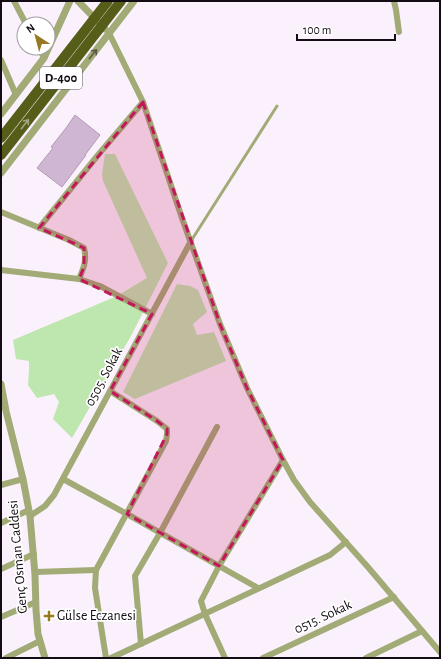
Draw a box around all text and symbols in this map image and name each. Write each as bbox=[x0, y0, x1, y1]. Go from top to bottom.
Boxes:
north arrow bbox=[16, 16, 56, 56]
scale bar bbox=[297, 16, 395, 42]
text: N bbox=[24, 22, 37, 35]
text: 100 m bbox=[303, 24, 331, 36]
one-way arrow bbox=[89, 49, 98, 60]
road number: D-400 bbox=[40, 67, 82, 89]
one-way arrow bbox=[21, 119, 29, 130]
street label: 0505. Sokak bbox=[83, 345, 126, 409]
street label: Genç Osman Caddesi bbox=[6, 500, 30, 614]
street label: 0515. Sokak bbox=[292, 597, 354, 636]
place label: Gülse Eczanesi bbox=[57, 609, 136, 623]
marker: Gülse Eczanesi bbox=[44, 611, 54, 621]

